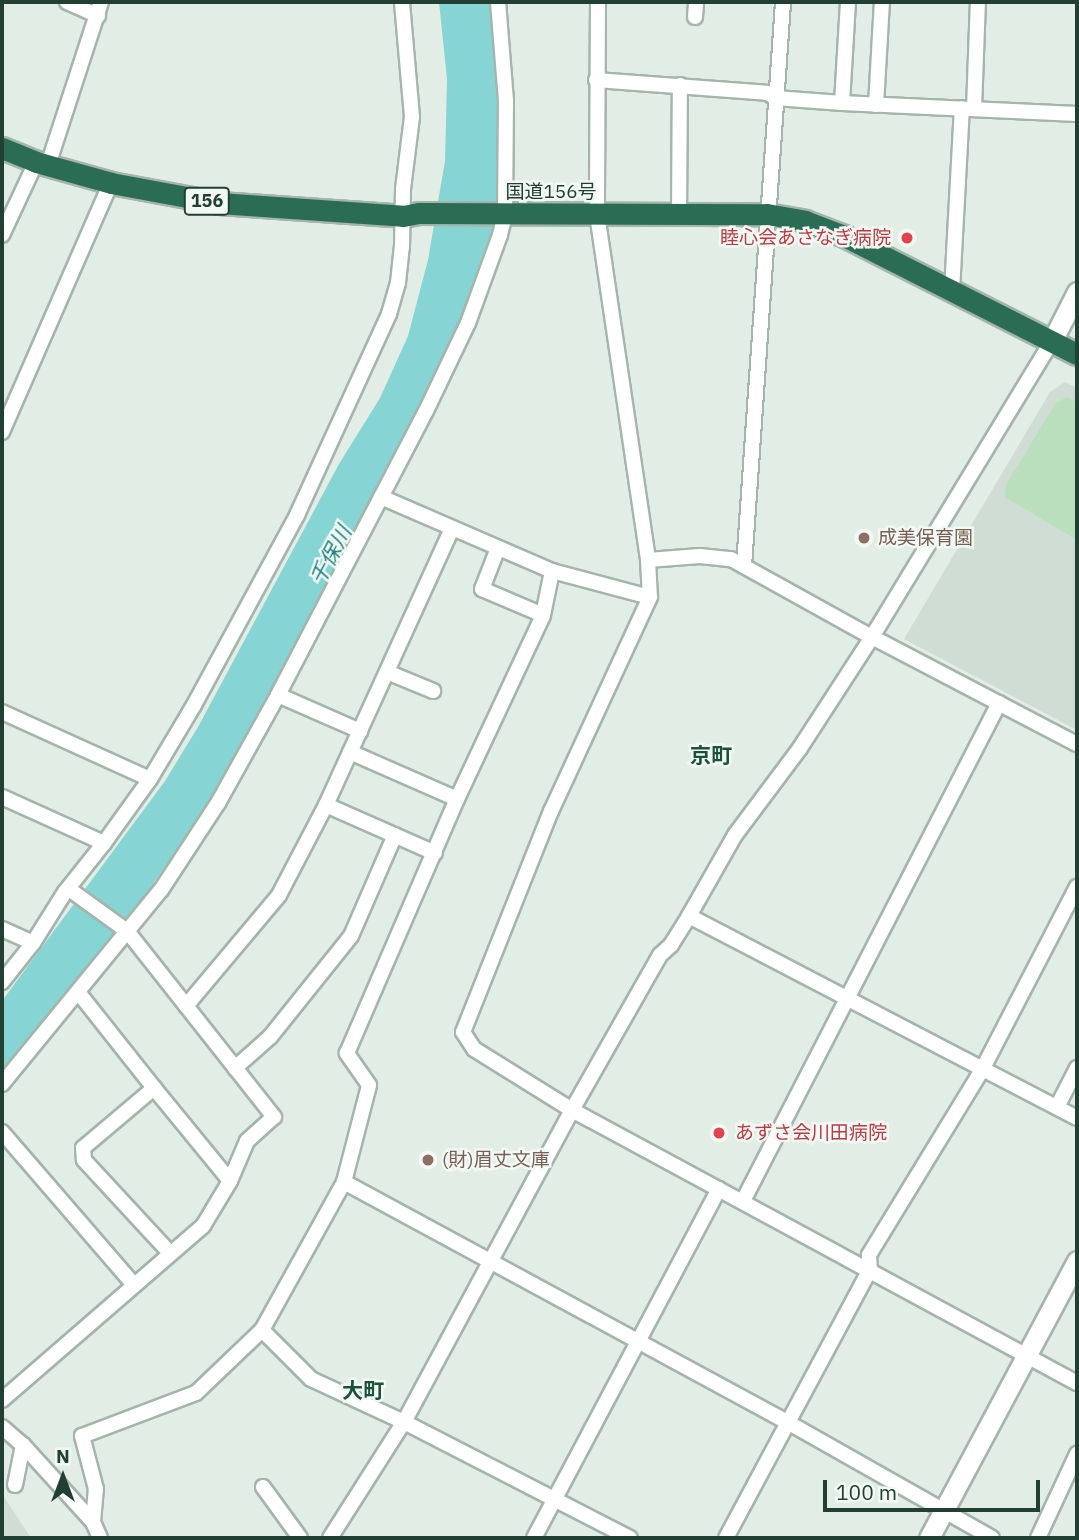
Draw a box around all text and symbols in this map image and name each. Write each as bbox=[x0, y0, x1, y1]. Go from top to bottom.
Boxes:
street label: 国道156号 bbox=[505, 181, 597, 203]
road number: 156 bbox=[182, 186, 232, 216]
place label: 睦心会あさなぎ病院 bbox=[720, 227, 891, 249]
marker: 睦心会あさなぎ病院 bbox=[897, 228, 917, 248]
water label: 千保川 bbox=[304, 521, 356, 589]
place label: 成美保育園 bbox=[878, 527, 973, 549]
marker: 成美保育園 bbox=[856, 530, 872, 546]
district label: 京町 bbox=[690, 742, 732, 768]
place label: あずさ会川田病院 bbox=[735, 1122, 887, 1144]
marker: あずさ会川田病院 bbox=[709, 1123, 729, 1143]
place label: (財)眉丈文庫 bbox=[442, 1149, 550, 1171]
marker: (財)眉丈文庫 bbox=[420, 1152, 436, 1168]
district label: 大町 bbox=[342, 1377, 384, 1403]
north arrow bbox=[28, 1442, 98, 1512]
text: N bbox=[56, 1444, 70, 1468]
scale bar bbox=[827, 1466, 1044, 1510]
text: 100 m bbox=[836, 1478, 897, 1506]

